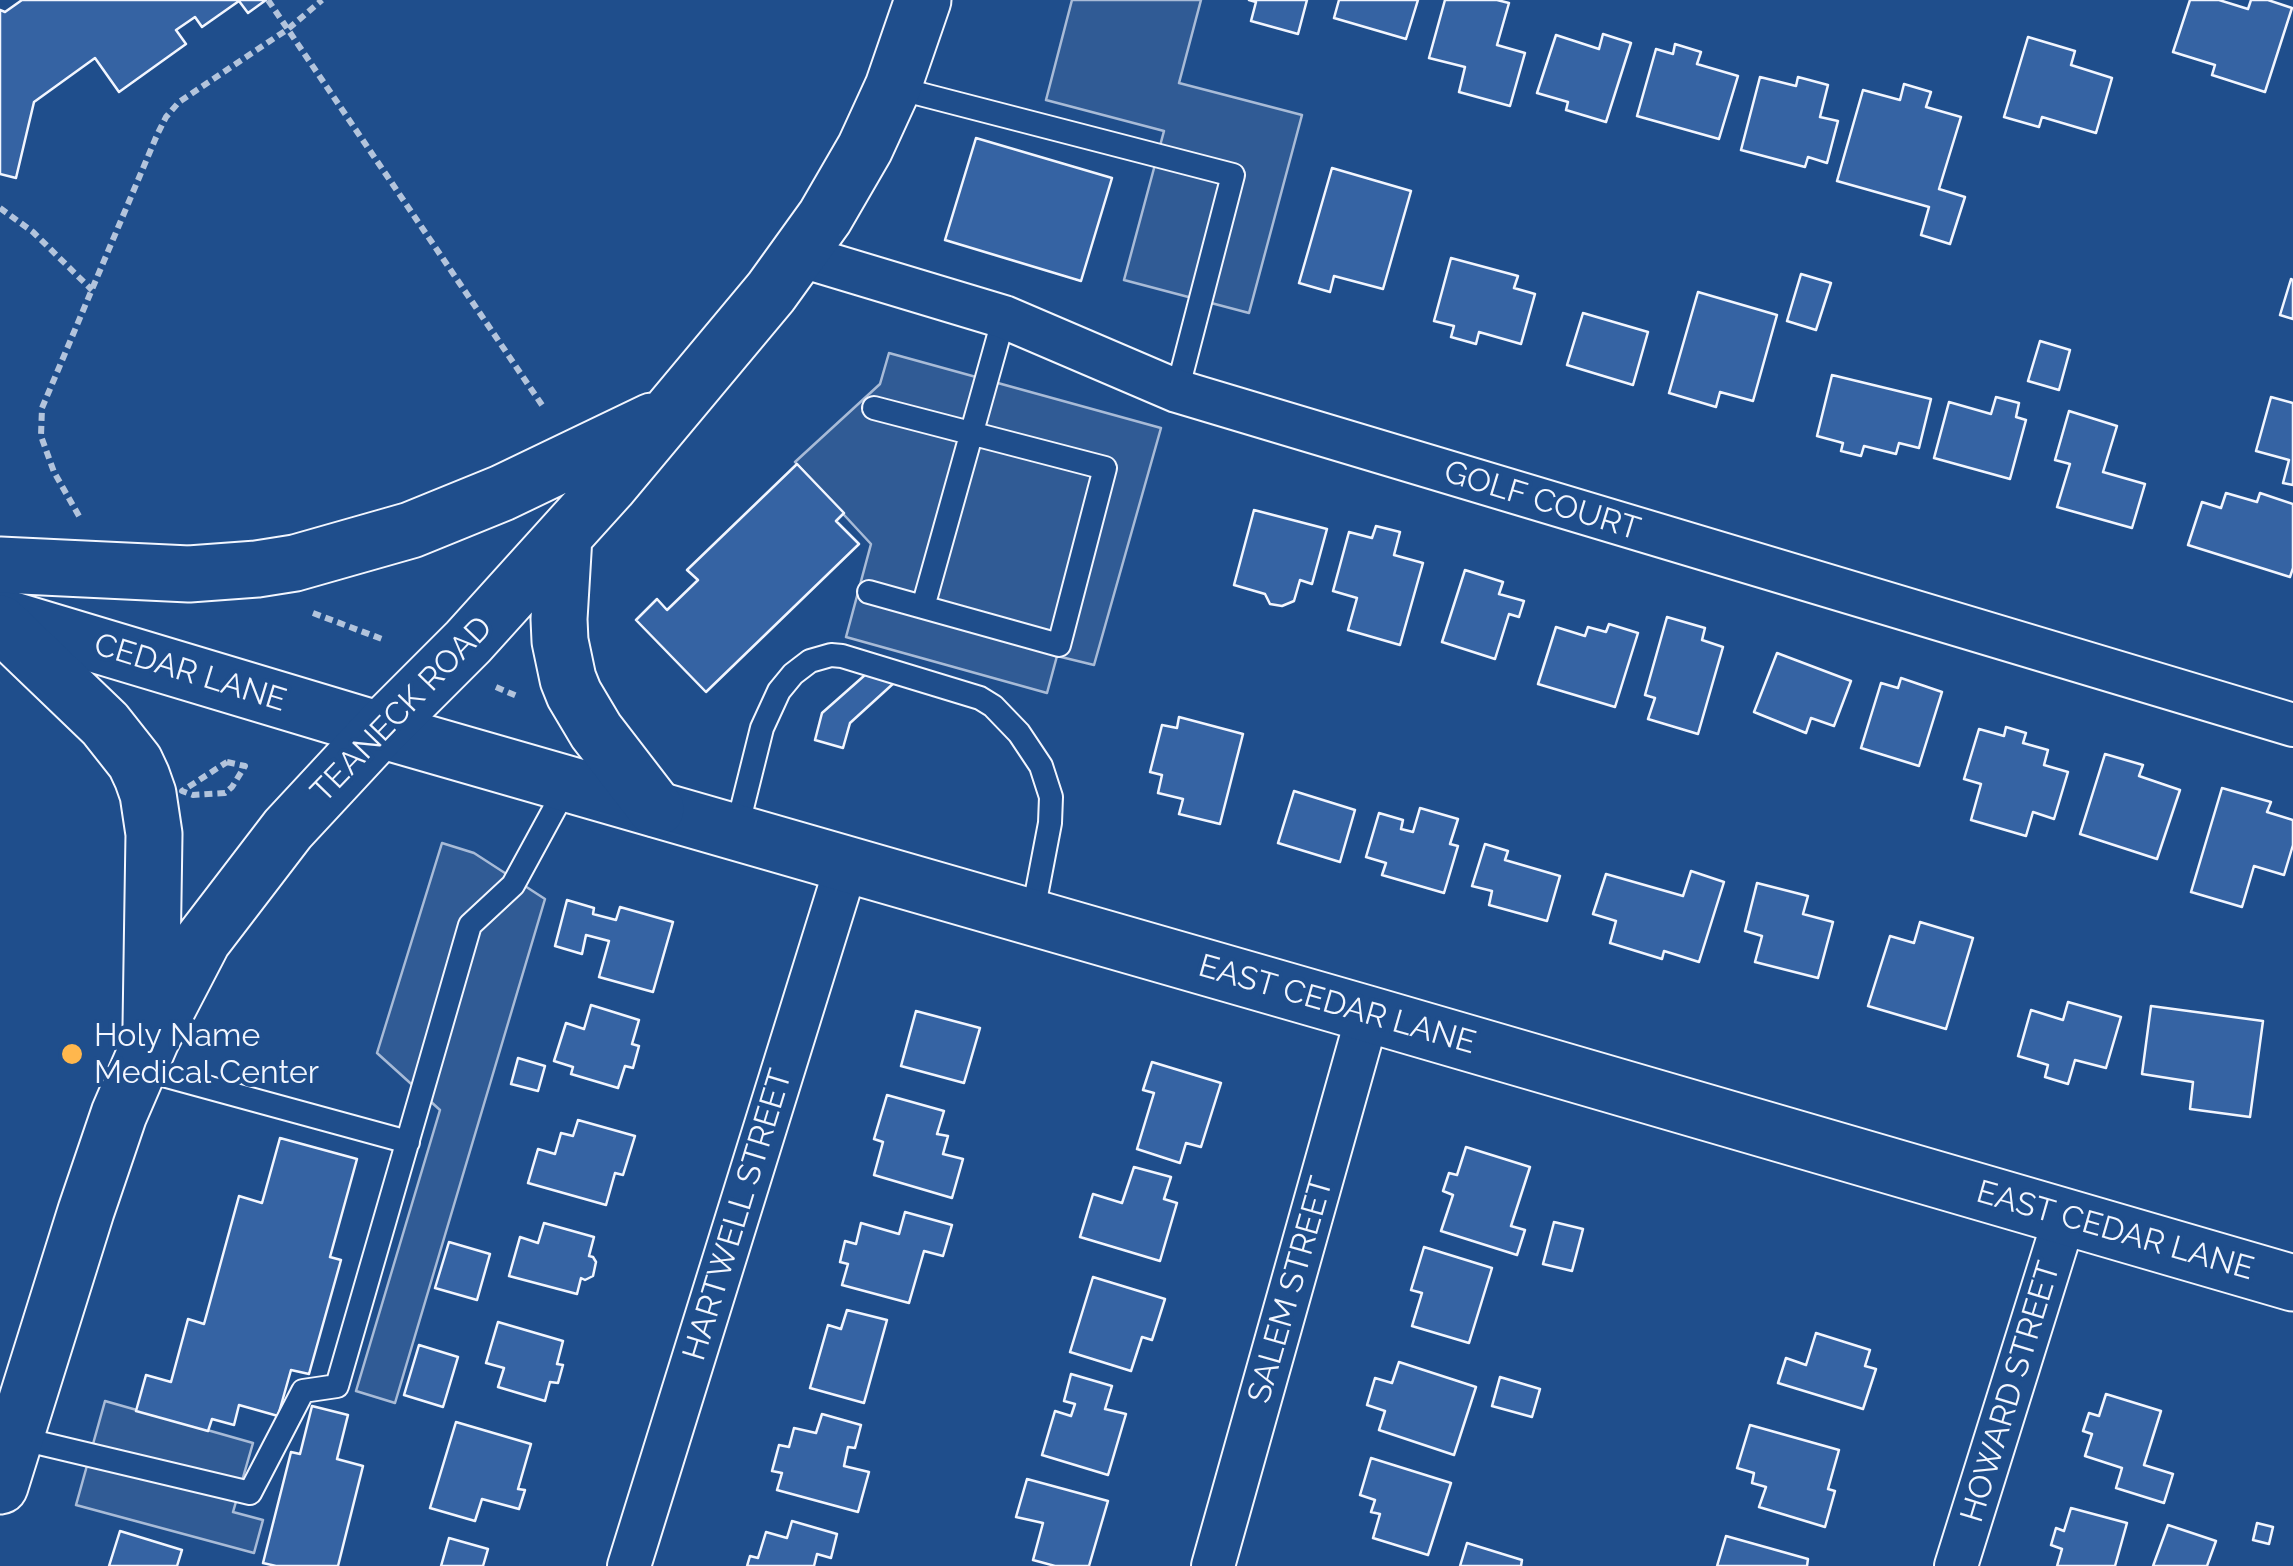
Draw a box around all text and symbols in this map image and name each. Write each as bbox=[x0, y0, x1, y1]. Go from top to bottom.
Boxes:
street label: GOLF COURT bbox=[1439, 453, 1645, 549]
street label: TEANECK ROAD bbox=[304, 609, 500, 811]
street label: CEDAR LANE bbox=[89, 626, 291, 720]
street label: EAST CEDAR LANE bbox=[1194, 947, 1480, 1063]
place label: Holy Name Medical Center bbox=[94, 1017, 319, 1092]
marker: Holy Name Medical Center bbox=[59, 1041, 85, 1067]
street label: HARTWELL STREET bbox=[675, 1065, 801, 1365]
street label: SALEM STREET bbox=[1240, 1173, 1342, 1407]
street label: EAST CEDAR LANE bbox=[1972, 1173, 2258, 1289]
street label: HOWARD STREET bbox=[1953, 1257, 2069, 1527]

